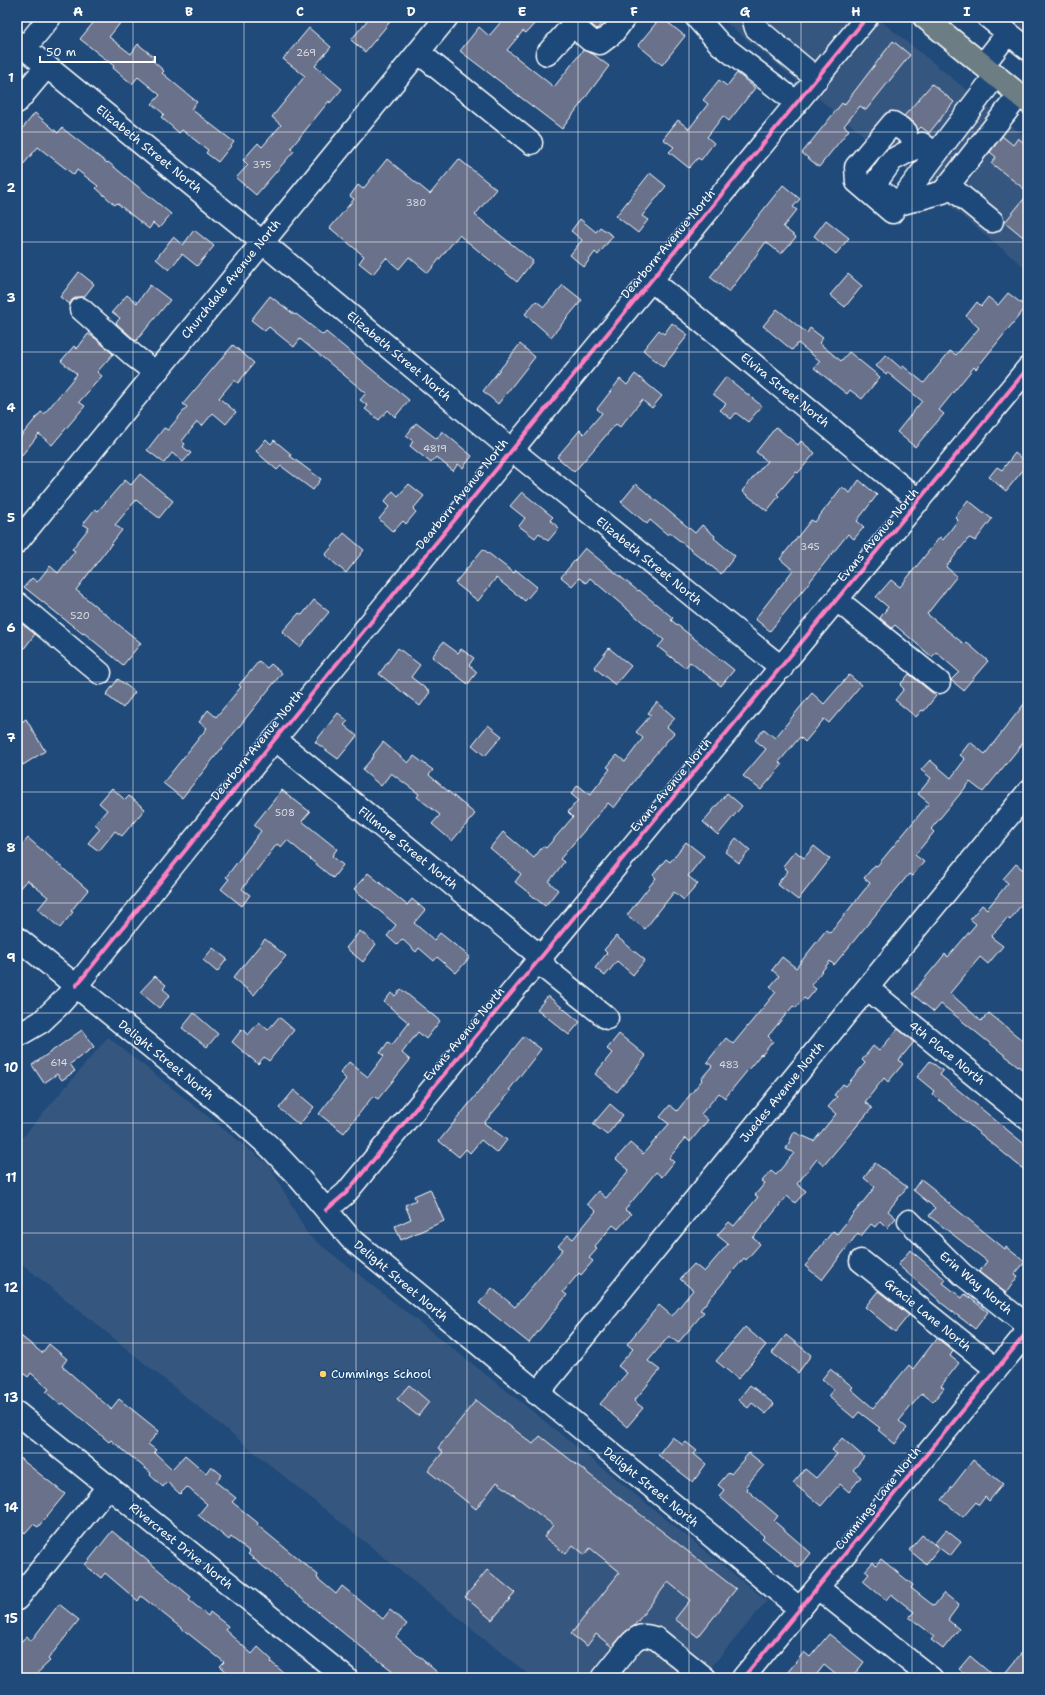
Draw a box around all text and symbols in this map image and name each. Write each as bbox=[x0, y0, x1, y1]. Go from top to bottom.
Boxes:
text: A bbox=[73, 3, 83, 20]
text: B bbox=[185, 3, 193, 20]
text: C bbox=[296, 3, 304, 20]
text: D bbox=[406, 3, 416, 20]
text: E bbox=[518, 3, 527, 20]
text: F bbox=[630, 3, 638, 20]
text: G bbox=[740, 3, 751, 20]
text: H bbox=[851, 3, 861, 20]
text: I bbox=[963, 3, 971, 20]
scale bar bbox=[40, 38, 155, 64]
text: 50 m bbox=[46, 44, 76, 60]
house number: 269 bbox=[296, 46, 316, 59]
text: 1 bbox=[8, 69, 14, 86]
street label: Elizabeth Street North bbox=[93, 101, 205, 197]
house number: 375 bbox=[253, 158, 271, 171]
text: 2 bbox=[6, 179, 16, 196]
street label: Dearborn Avenue North bbox=[617, 186, 719, 302]
house number: 380 bbox=[406, 196, 426, 209]
street label: Churchdale Avenue North bbox=[178, 216, 284, 342]
text: 3 bbox=[6, 289, 16, 306]
street label: Elizabeth Street North bbox=[343, 307, 455, 405]
street label: Elvira Street North bbox=[737, 349, 833, 431]
text: 4 bbox=[6, 399, 16, 416]
street label: Dearborn Avenue North bbox=[412, 435, 512, 553]
house number: 4819 bbox=[423, 442, 447, 455]
street label: Evans Avenue North bbox=[834, 485, 922, 585]
text: 5 bbox=[7, 509, 15, 526]
street label: Elizabeth Street North bbox=[593, 513, 705, 609]
house number: 345 bbox=[800, 540, 820, 553]
house number: 520 bbox=[70, 609, 90, 622]
text: 6 bbox=[6, 619, 16, 636]
street label: Dearborn Avenue North bbox=[207, 686, 307, 804]
text: 7 bbox=[6, 729, 16, 746]
street label: Evans Avenue North bbox=[627, 735, 715, 835]
street label: Fillmore Street North bbox=[355, 803, 461, 893]
house number: 508 bbox=[275, 806, 295, 819]
text: 8 bbox=[6, 839, 16, 856]
text: 9 bbox=[6, 949, 16, 966]
street label: Evans Avenue North bbox=[420, 984, 508, 1084]
street label: Delight Street North bbox=[115, 1016, 217, 1104]
street label: 4th Place North bbox=[906, 1017, 988, 1089]
street label: Juedes Avenue North bbox=[736, 1038, 828, 1146]
house number: 614 bbox=[51, 1056, 67, 1069]
house number: 483 bbox=[719, 1058, 739, 1071]
text: 10 bbox=[4, 1059, 18, 1076]
text: 11 bbox=[5, 1169, 17, 1186]
street label: Delight Street North bbox=[350, 1237, 452, 1325]
street label: Erin Way North bbox=[936, 1248, 1016, 1318]
street label: Gracie Lane North bbox=[881, 1275, 975, 1355]
text: 12 bbox=[4, 1279, 18, 1296]
place label: Cummings School bbox=[331, 1366, 431, 1382]
marker: Cummings School bbox=[318, 1369, 328, 1379]
text: 13 bbox=[4, 1389, 18, 1406]
street label: Delight Street North bbox=[600, 1443, 702, 1531]
street label: Cummings Lane North bbox=[831, 1443, 925, 1553]
text: 14 bbox=[4, 1499, 18, 1516]
street label: Rivercrest Drive North bbox=[126, 1499, 236, 1593]
text: 15 bbox=[4, 1610, 18, 1627]

